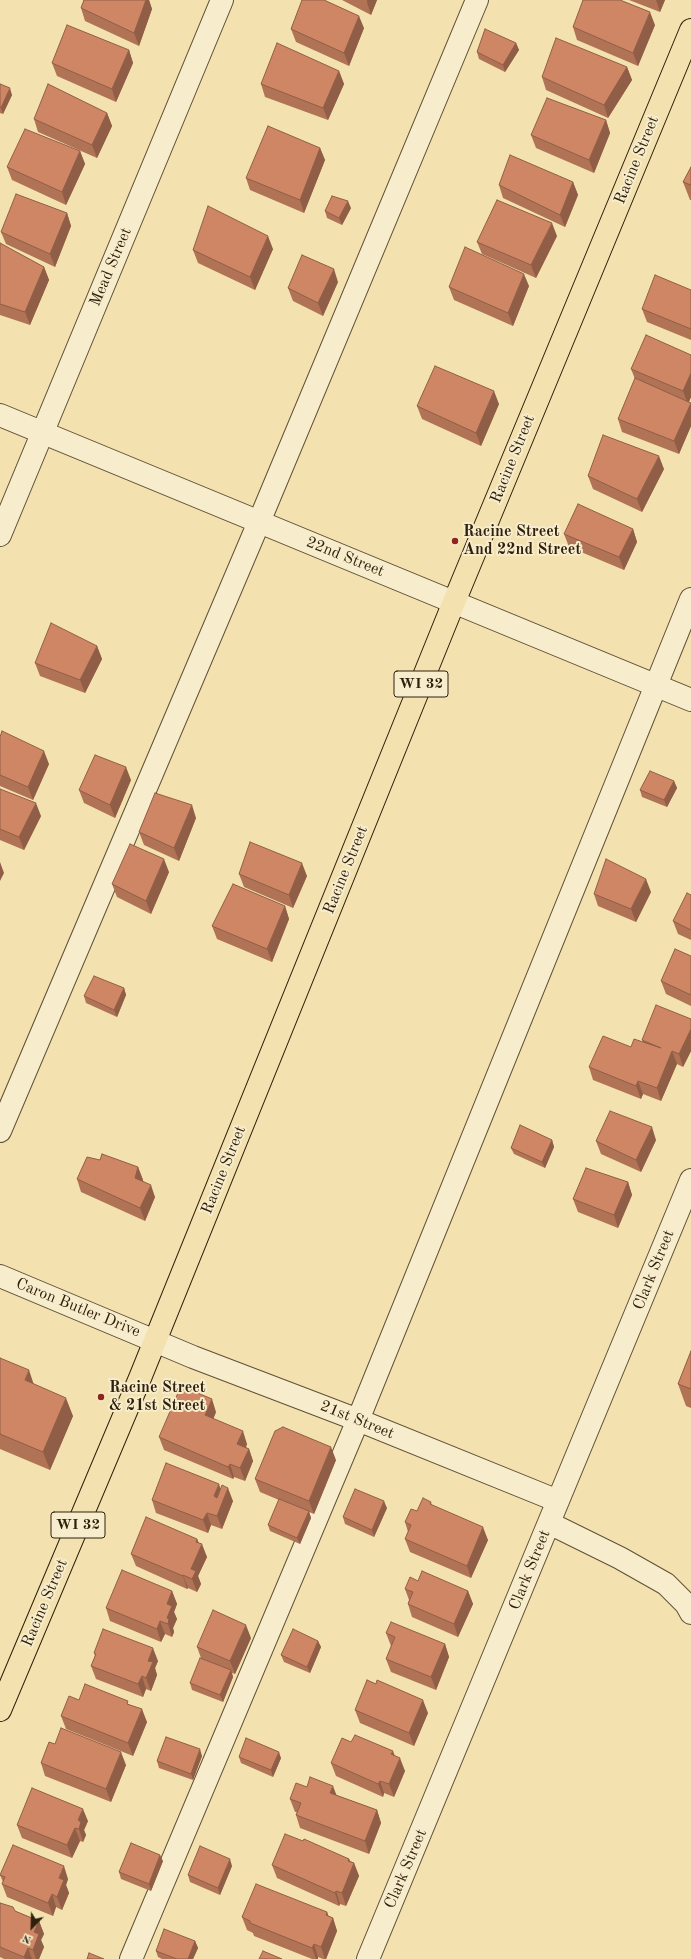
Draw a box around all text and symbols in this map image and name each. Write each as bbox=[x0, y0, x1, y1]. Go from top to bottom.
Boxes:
street label: Racine Street bbox=[611, 113, 663, 207]
street label: Mead Street bbox=[86, 225, 136, 309]
street label: Racine Street bbox=[487, 412, 539, 506]
place label: Racine Street And 22nd Street bbox=[463, 522, 581, 560]
street label: 22nd Street bbox=[303, 533, 387, 581]
marker: Racine Street And 22nd Street bbox=[450, 536, 460, 546]
road number: WI 32 bbox=[394, 671, 448, 697]
street label: Racine Street bbox=[320, 823, 372, 917]
street label: Racine Street bbox=[198, 1123, 250, 1217]
street label: Clark Street bbox=[629, 1227, 679, 1313]
street label: Caron Butler Drive bbox=[13, 1274, 143, 1342]
place label: Racine Street & 21st Street bbox=[109, 1378, 206, 1416]
marker: Racine Street & 21st Street bbox=[96, 1392, 106, 1402]
street label: 21st Street bbox=[317, 1396, 397, 1444]
road number: WI 32 bbox=[51, 1512, 105, 1538]
street label: Clark Street bbox=[505, 1527, 555, 1613]
street label: Racine Street bbox=[18, 1556, 72, 1650]
street label: Clark Street bbox=[381, 1826, 431, 1912]
north arrow bbox=[12, 1907, 52, 1947]
text: N bbox=[21, 1932, 33, 1945]

